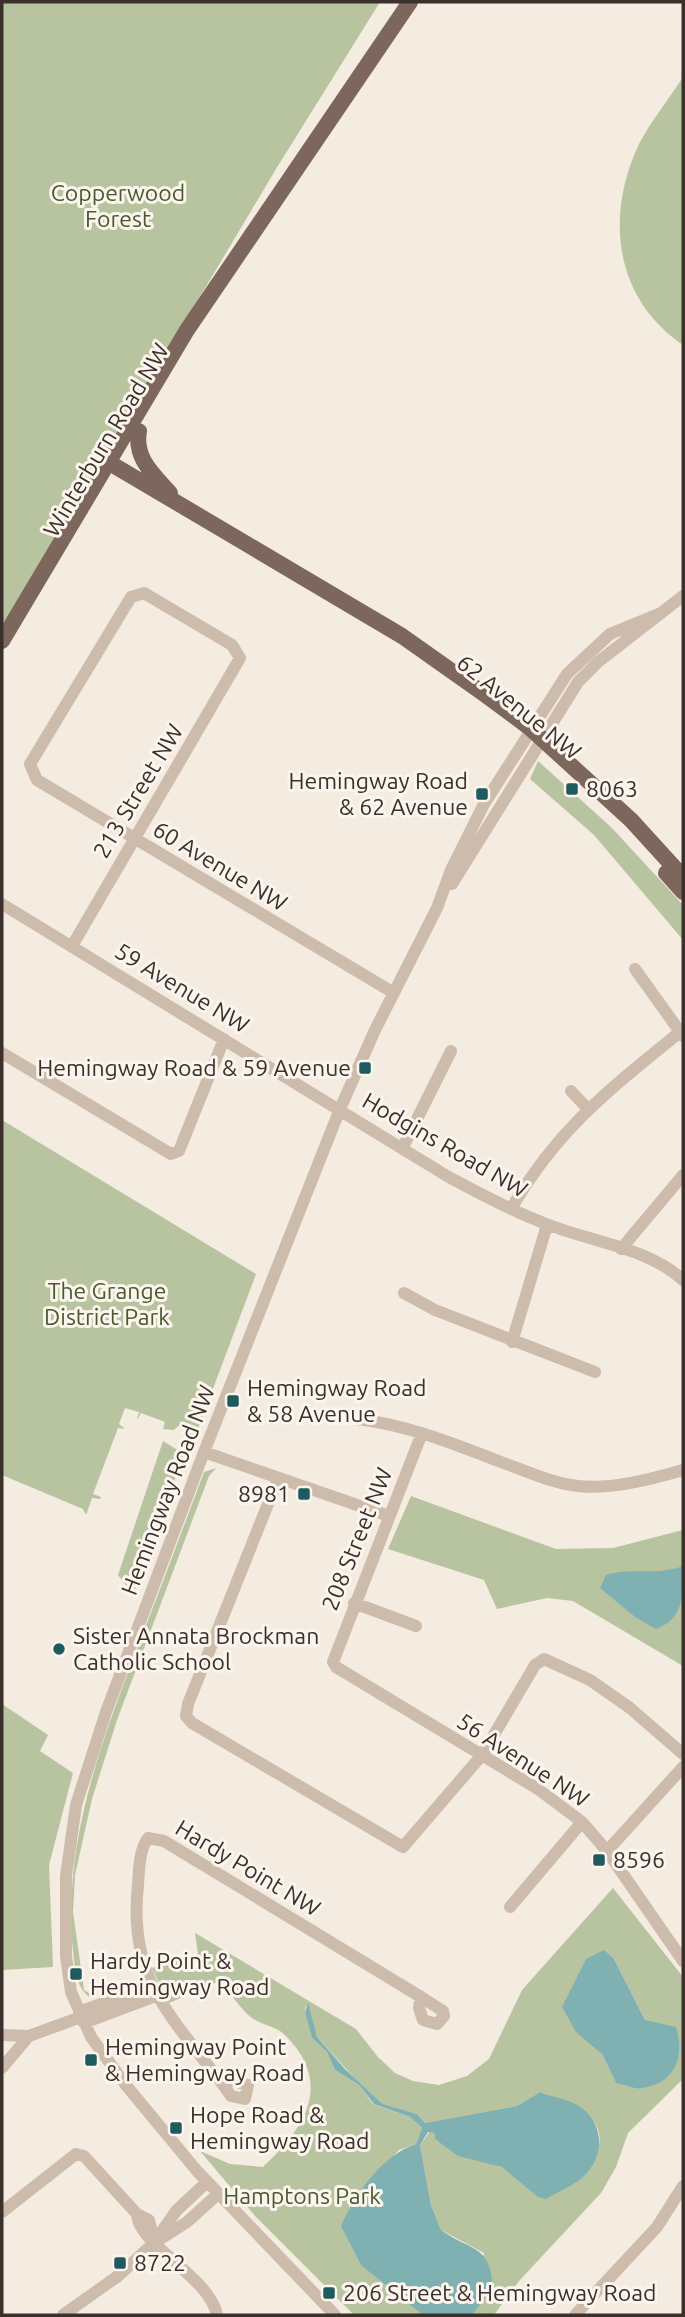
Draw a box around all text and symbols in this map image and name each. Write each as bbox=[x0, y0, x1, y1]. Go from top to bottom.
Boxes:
park label: Copperwood Forest bbox=[51, 180, 185, 231]
street label: Winterburn Road NW bbox=[38, 339, 173, 541]
street label: 62 Avenue NW bbox=[453, 649, 586, 764]
street label: 213 Street NW bbox=[88, 719, 187, 862]
place label: Hemingway Road & 62 Avenue bbox=[289, 768, 468, 819]
place label: 8063 bbox=[586, 776, 638, 801]
marker: 8063 bbox=[564, 781, 580, 797]
marker: Hemingway Road & 62 Avenue bbox=[474, 786, 490, 802]
street label: 60 Avenue NW bbox=[149, 816, 292, 915]
street label: 59 Avenue NW bbox=[111, 938, 254, 1037]
place label: Hemingway Road & 59 Avenue bbox=[37, 1055, 351, 1080]
marker: Hemingway Road & 59 Avenue bbox=[357, 1060, 373, 1076]
street label: Hodgins Road NW bbox=[358, 1087, 532, 1202]
park label: The Grange District Park bbox=[44, 1278, 170, 1329]
place label: Hemingway Road & 58 Avenue bbox=[247, 1375, 427, 1426]
street label: Hemingway Road NW bbox=[116, 1382, 219, 1598]
marker: Hemingway Road & 58 Avenue bbox=[225, 1393, 241, 1409]
street label: 208 Street NW bbox=[317, 1464, 396, 1614]
place label: 8981 bbox=[238, 1481, 290, 1506]
marker: 8981 bbox=[296, 1486, 312, 1502]
place label: Sister Annata Brockman Catholic School bbox=[73, 1623, 319, 1674]
marker: Sister Annata Brockman Catholic School bbox=[51, 1641, 67, 1657]
street label: 56 Avenue NW bbox=[453, 1708, 594, 1811]
street label: Hardy Point NW bbox=[172, 1815, 325, 1921]
place label: 8596 bbox=[613, 1847, 665, 1872]
marker: 8596 bbox=[591, 1852, 607, 1868]
place label: Hardy Point & Hemingway Road bbox=[90, 1948, 270, 1999]
marker: Hardy Point & Hemingway Road bbox=[68, 1966, 84, 1982]
place label: Hemingway Point & Hemingway Road bbox=[105, 2034, 305, 2085]
marker: Hemingway Point & Hemingway Road bbox=[83, 2052, 99, 2068]
place label: Hope Road & Hemingway Road bbox=[190, 2102, 370, 2153]
marker: Hope Road & Hemingway Road bbox=[168, 2120, 184, 2136]
park label: Hamptons Park bbox=[223, 2183, 381, 2208]
place label: 8722 bbox=[134, 2250, 186, 2275]
marker: 8722 bbox=[112, 2255, 128, 2271]
place label: 206 Street & Hemingway Road bbox=[343, 2280, 656, 2305]
marker: 206 Street & Hemingway Road bbox=[321, 2285, 337, 2301]

